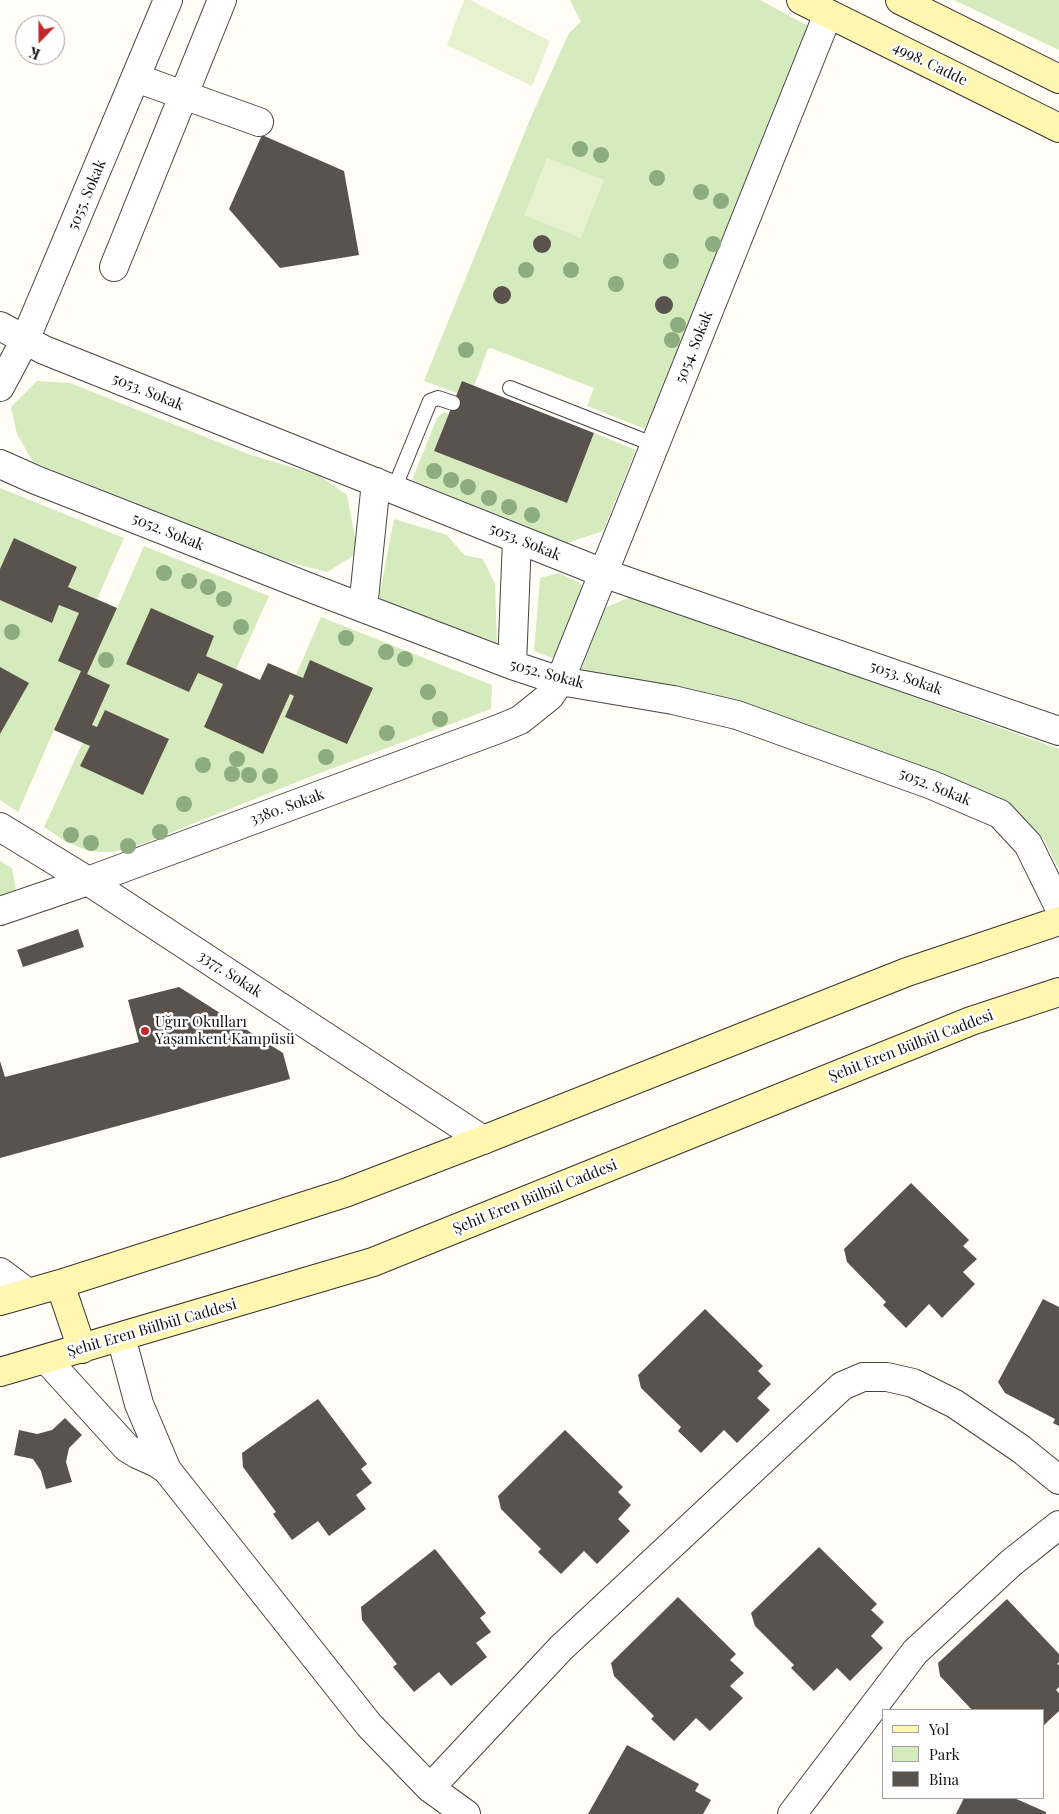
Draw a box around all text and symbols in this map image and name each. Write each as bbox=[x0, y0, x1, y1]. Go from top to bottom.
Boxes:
north arrow bbox=[15, 15, 65, 65]
street label: 4998. Cadde bbox=[890, 38, 970, 90]
text: K bbox=[26, 43, 43, 64]
street label: 5055. Sokak bbox=[64, 157, 110, 233]
street label: 5054. Sokak bbox=[671, 308, 717, 386]
street label: 5053. Sokak bbox=[110, 369, 186, 415]
street label: 5052. Sokak bbox=[129, 509, 207, 555]
street label: 5053. Sokak bbox=[487, 519, 563, 565]
street label: 5052. Sokak bbox=[508, 655, 586, 693]
street label: 5053. Sokak bbox=[867, 657, 945, 699]
street label: 5052. Sokak bbox=[896, 764, 974, 810]
street label: 3380. Sokak bbox=[247, 785, 327, 829]
street label: 3377. Sokak bbox=[195, 947, 265, 1001]
street label: Şehit Eren Bülbül Caddesi bbox=[826, 1006, 996, 1086]
place label: Uğur Okulları Yaşamkent Kampüsü bbox=[155, 1013, 295, 1048]
marker: Uğur Okulları Yaşamkent Kampüsü bbox=[139, 1025, 151, 1037]
street label: Şehit Eren Bülbül Caddesi bbox=[450, 1156, 620, 1238]
street label: Şehit Eren Bülbül Caddesi bbox=[65, 1295, 239, 1361]
legend bbox=[882, 1709, 1044, 1799]
text: Yol bbox=[929, 1719, 949, 1739]
text: Park bbox=[929, 1744, 960, 1764]
text: Bina bbox=[929, 1769, 959, 1789]

